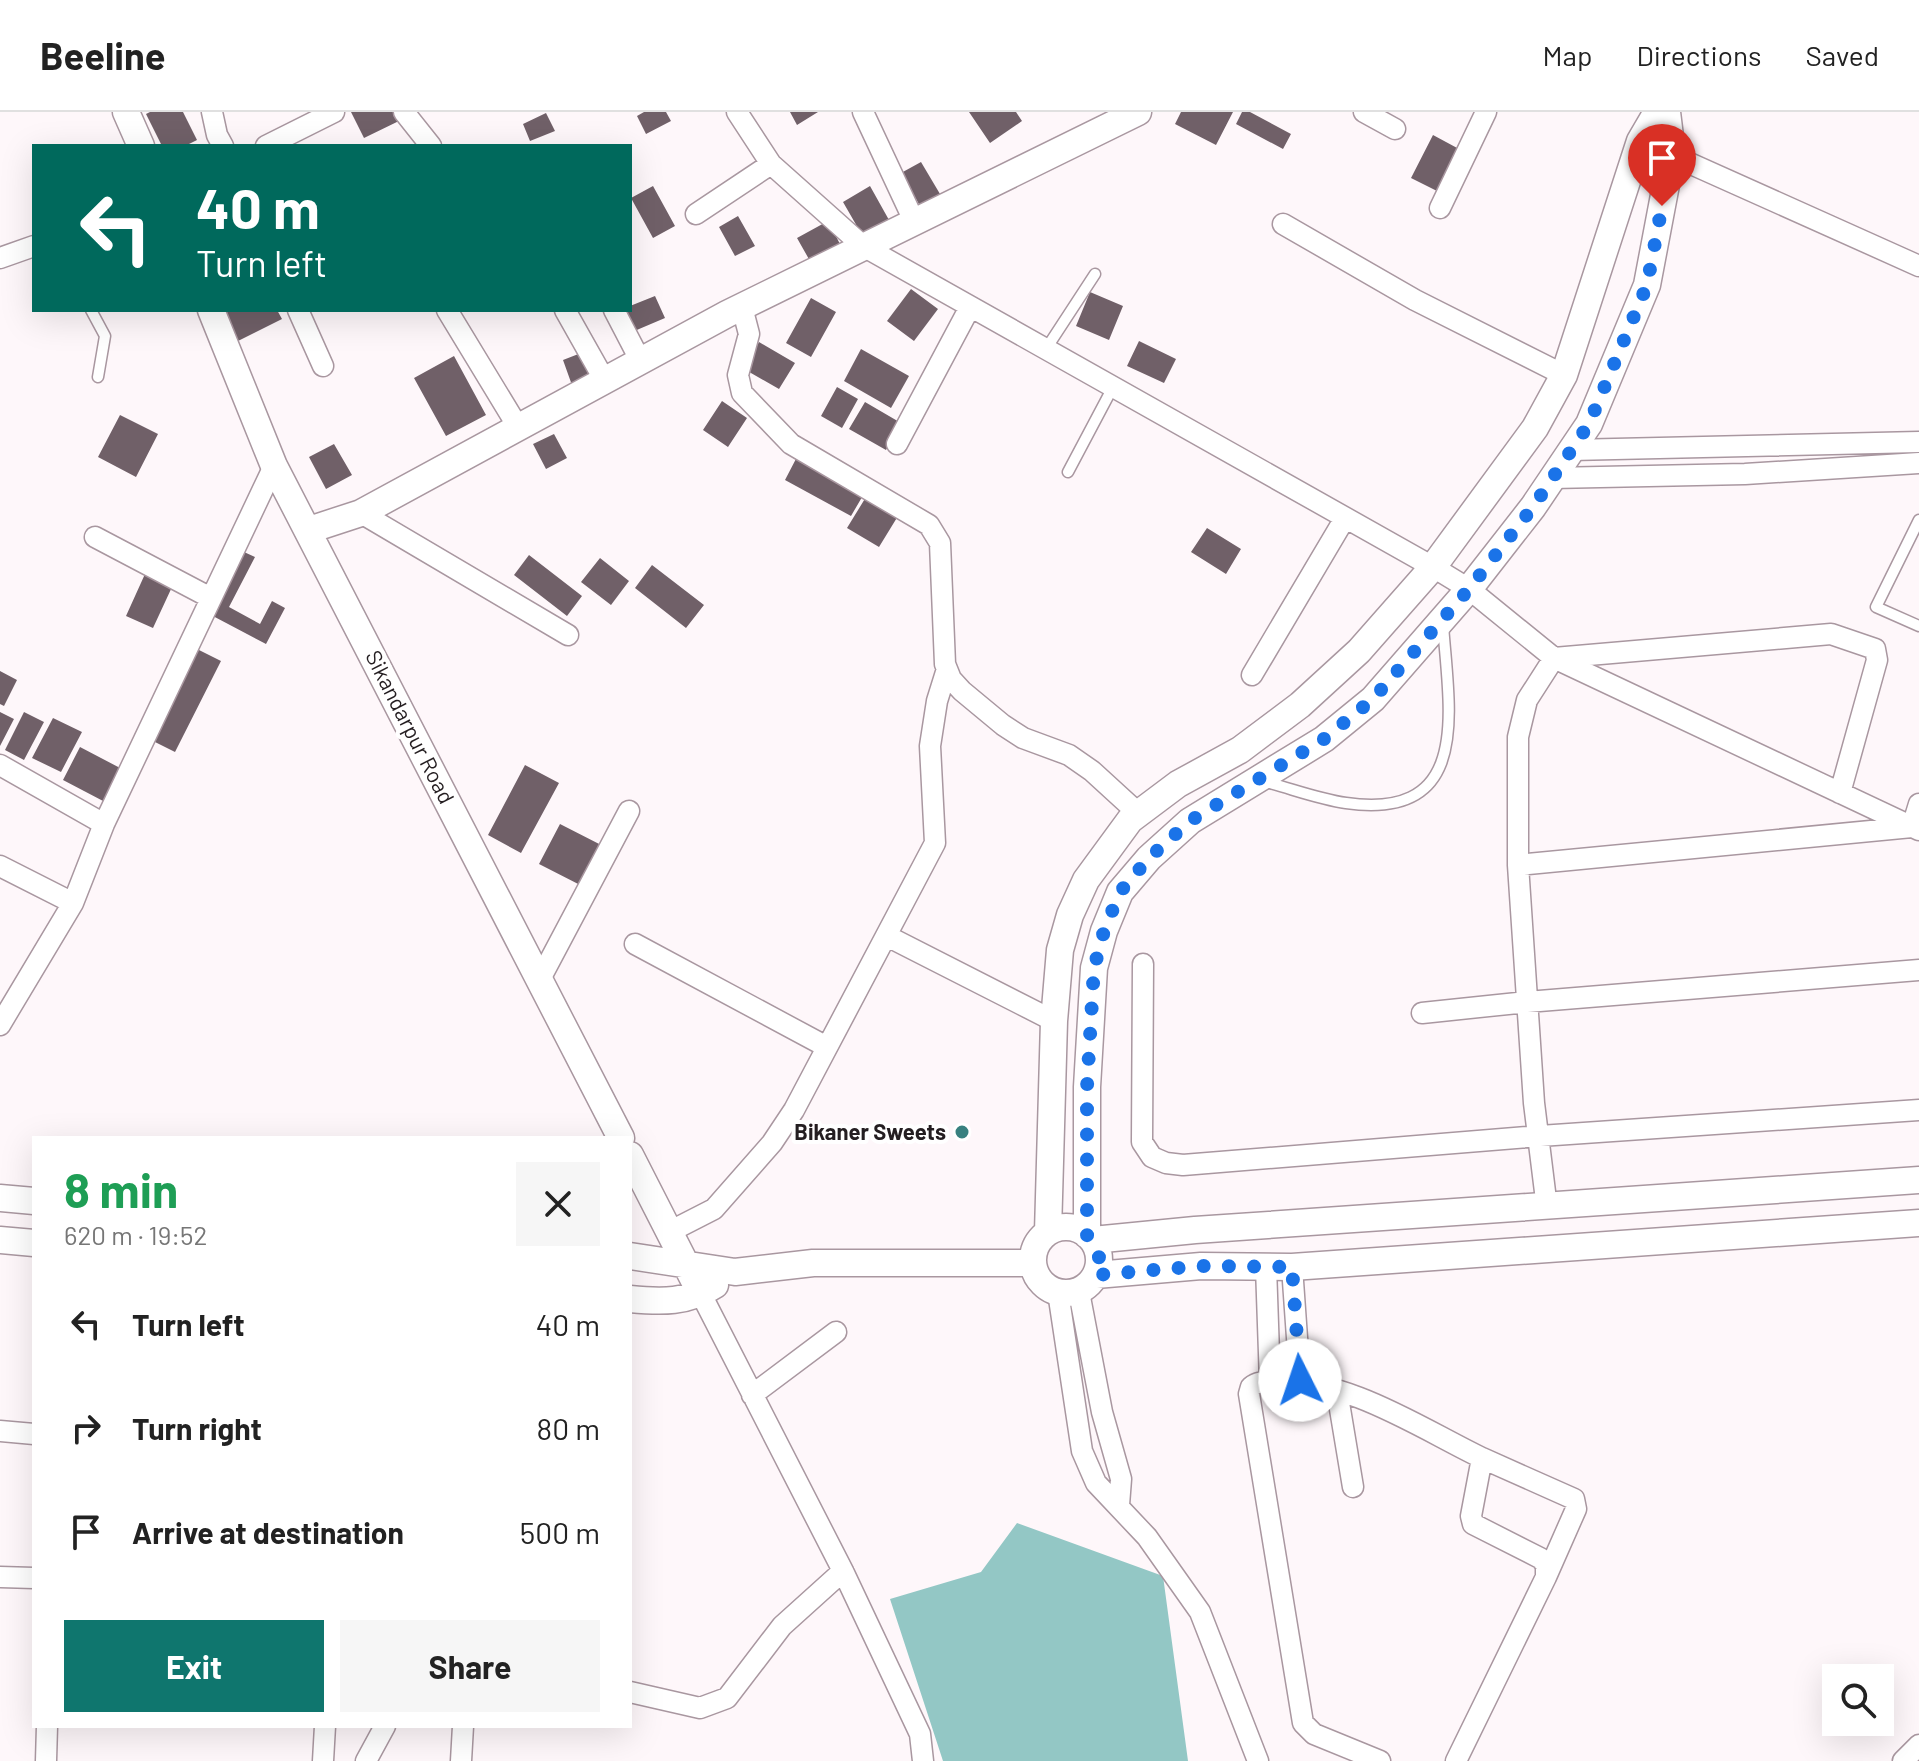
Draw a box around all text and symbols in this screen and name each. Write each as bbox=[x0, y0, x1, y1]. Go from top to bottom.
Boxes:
text: Beeline bbox=[40, 32, 165, 78]
text: Map bbox=[1543, 38, 1592, 72]
text: Directions bbox=[1636, 38, 1762, 72]
text: Saved bbox=[1806, 38, 1879, 72]
pin bbox=[1628, 124, 1696, 206]
icon: arrive bbox=[1640, 136, 1684, 180]
text: 40 m bbox=[196, 173, 320, 240]
icon: left bbox=[64, 176, 168, 280]
text: Turn left bbox=[196, 241, 327, 284]
street label: Sikandarpur Road bbox=[361, 646, 461, 808]
place label: Bikaner Sweets bbox=[794, 1118, 946, 1144]
marker: Bikaner Sweets bbox=[953, 1123, 971, 1141]
text: 8 min bbox=[64, 1160, 178, 1218]
button: close bbox=[516, 1162, 600, 1246]
text: 620 m · 19:52 bbox=[64, 1219, 207, 1250]
icon: left bbox=[64, 1302, 108, 1346]
text: Turn left bbox=[132, 1306, 245, 1342]
text: 40 m bbox=[536, 1306, 600, 1342]
position arrow bbox=[1258, 1338, 1342, 1422]
icon: right bbox=[64, 1406, 108, 1450]
text: Turn right bbox=[132, 1410, 262, 1446]
text: 80 m bbox=[537, 1410, 600, 1446]
icon: arrive bbox=[64, 1510, 108, 1554]
text: Arrive at destination bbox=[132, 1514, 404, 1550]
text: 500 m bbox=[520, 1514, 600, 1550]
button: Exit bbox=[64, 1620, 324, 1712]
button: Share bbox=[340, 1620, 600, 1712]
map controls bbox=[1822, 1664, 1894, 1736]
button: search bbox=[1822, 1664, 1894, 1736]

